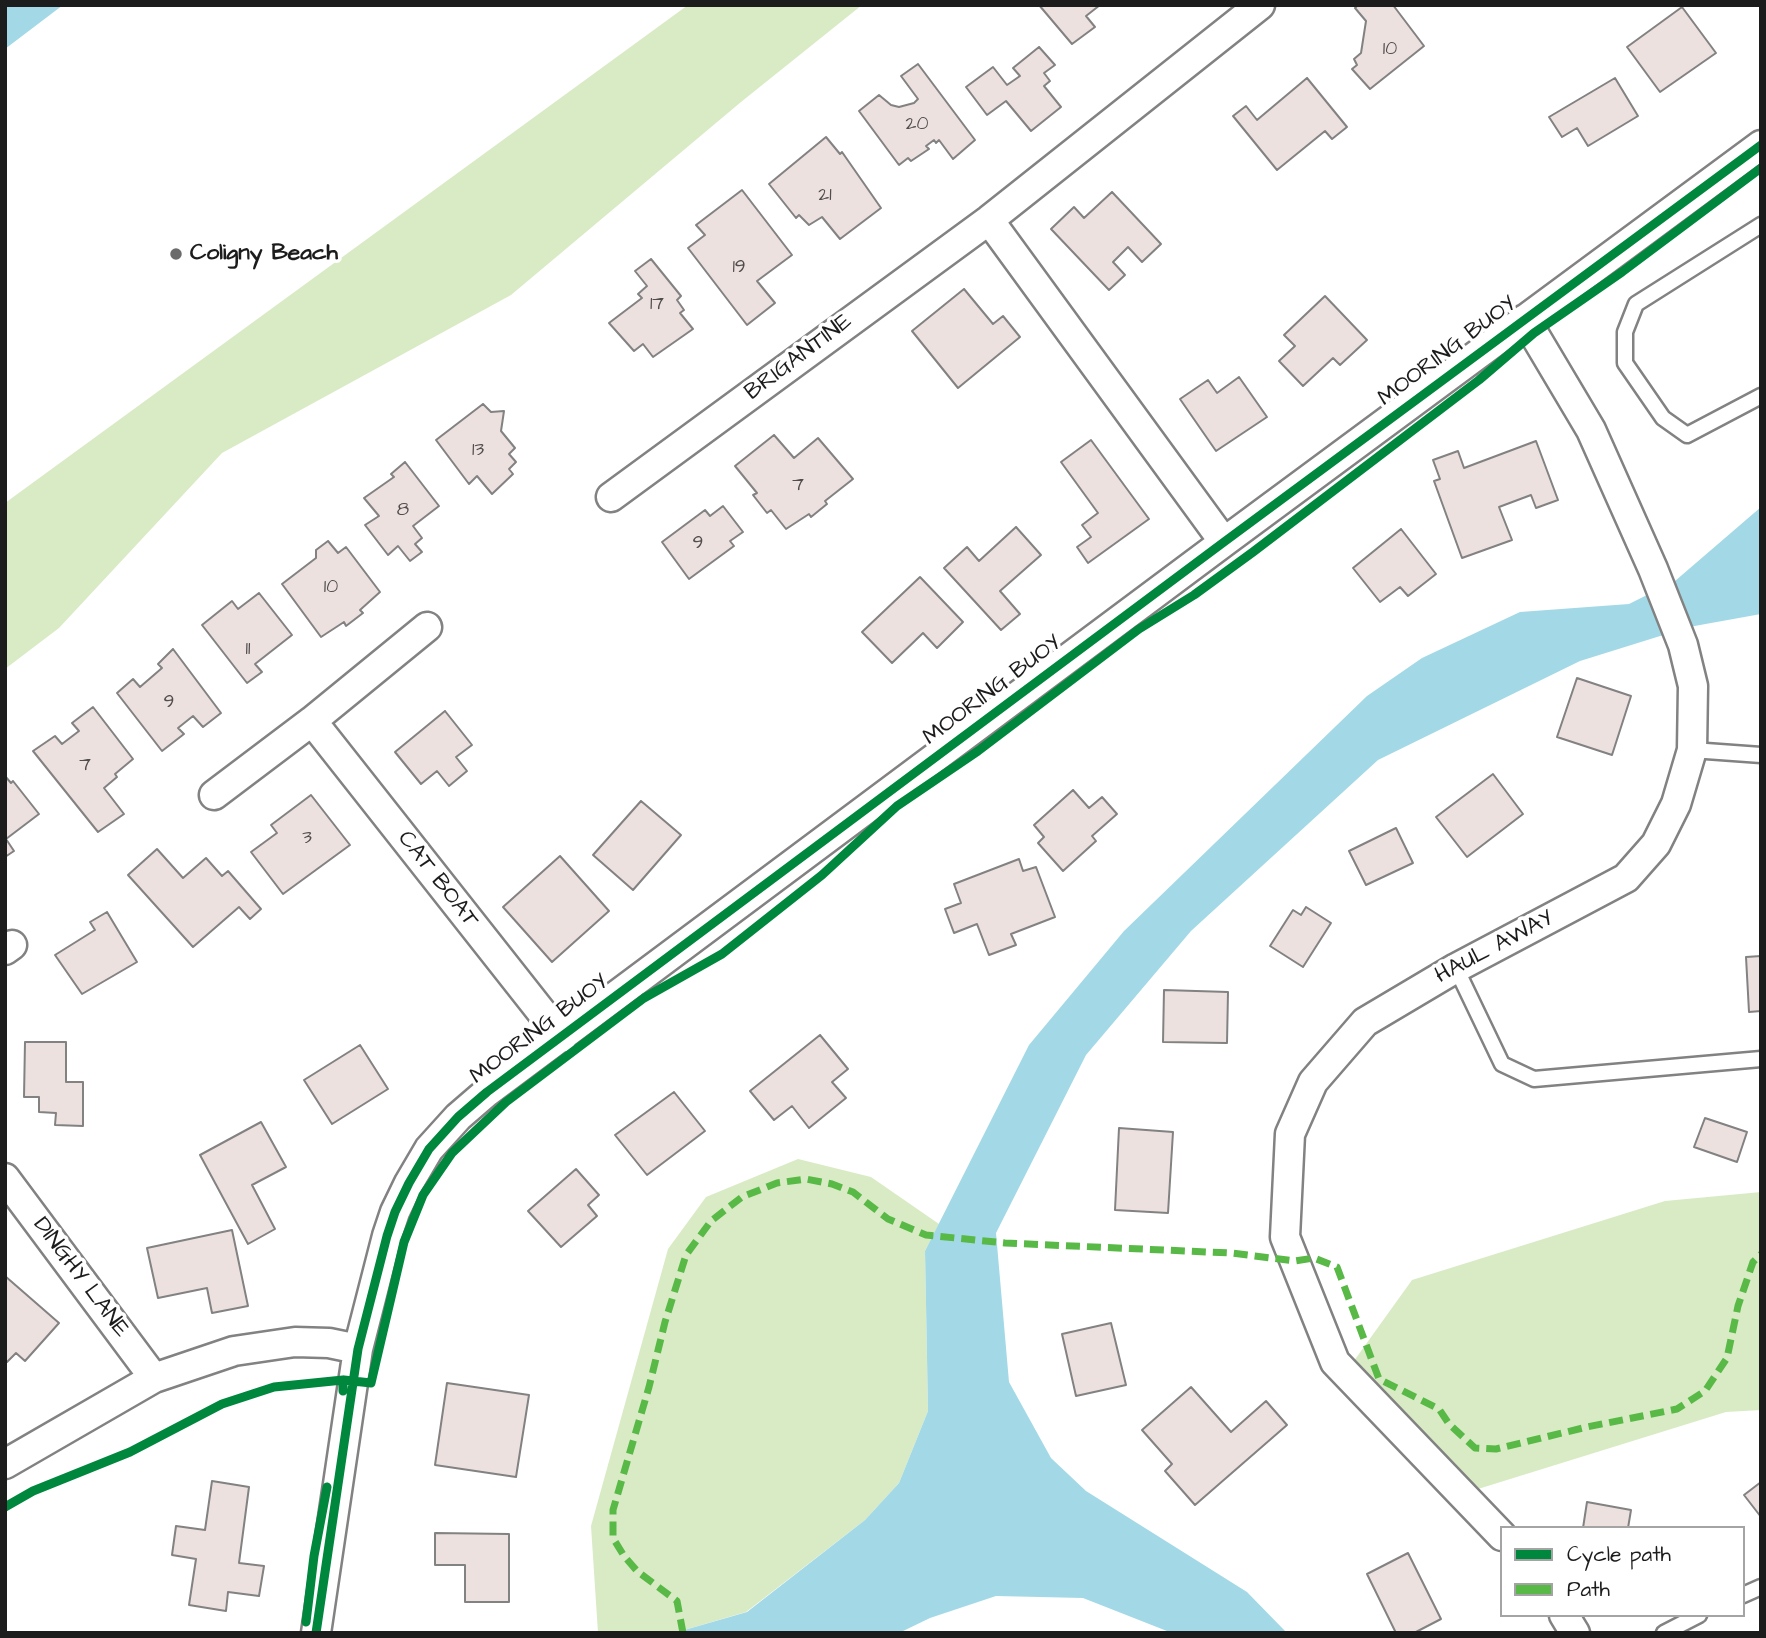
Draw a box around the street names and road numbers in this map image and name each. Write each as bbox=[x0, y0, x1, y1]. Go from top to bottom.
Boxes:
street label: MOORING BUOY bbox=[1373, 291, 1523, 413]
street label: BRIGANTINE bbox=[740, 309, 858, 407]
street label: MOORING BUOY bbox=[918, 630, 1068, 752]
street label: CAT BOAT bbox=[391, 826, 483, 934]
street label: HAUL AWAY bbox=[1431, 905, 1559, 991]
street label: MOORING BUOY bbox=[465, 969, 615, 1091]
street label: DINGHY LANE bbox=[26, 1213, 134, 1343]

